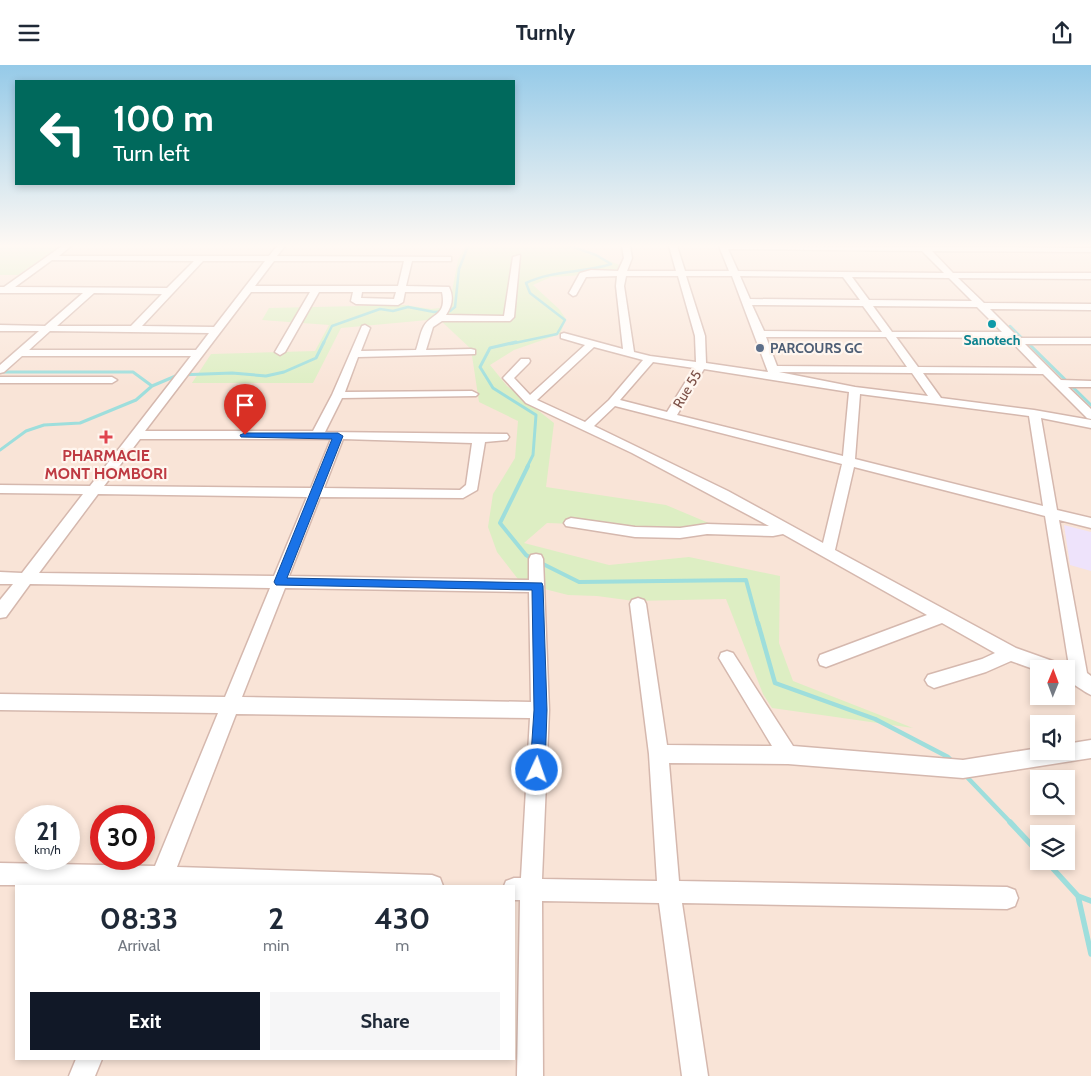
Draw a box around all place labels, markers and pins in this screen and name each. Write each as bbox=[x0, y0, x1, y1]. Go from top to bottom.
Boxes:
marker: Sanotech bbox=[986, 318, 998, 330]
place label: Sanotech bbox=[964, 331, 1020, 349]
place label: PARCOURS GC bbox=[770, 339, 863, 357]
marker: PARCOURS GC bbox=[754, 342, 766, 354]
pin bbox=[224, 384, 266, 435]
marker: PHARMACIE MONT HOMBORI bbox=[100, 431, 112, 443]
place label: PHARMACIE MONT HOMBORI bbox=[45, 446, 167, 483]

